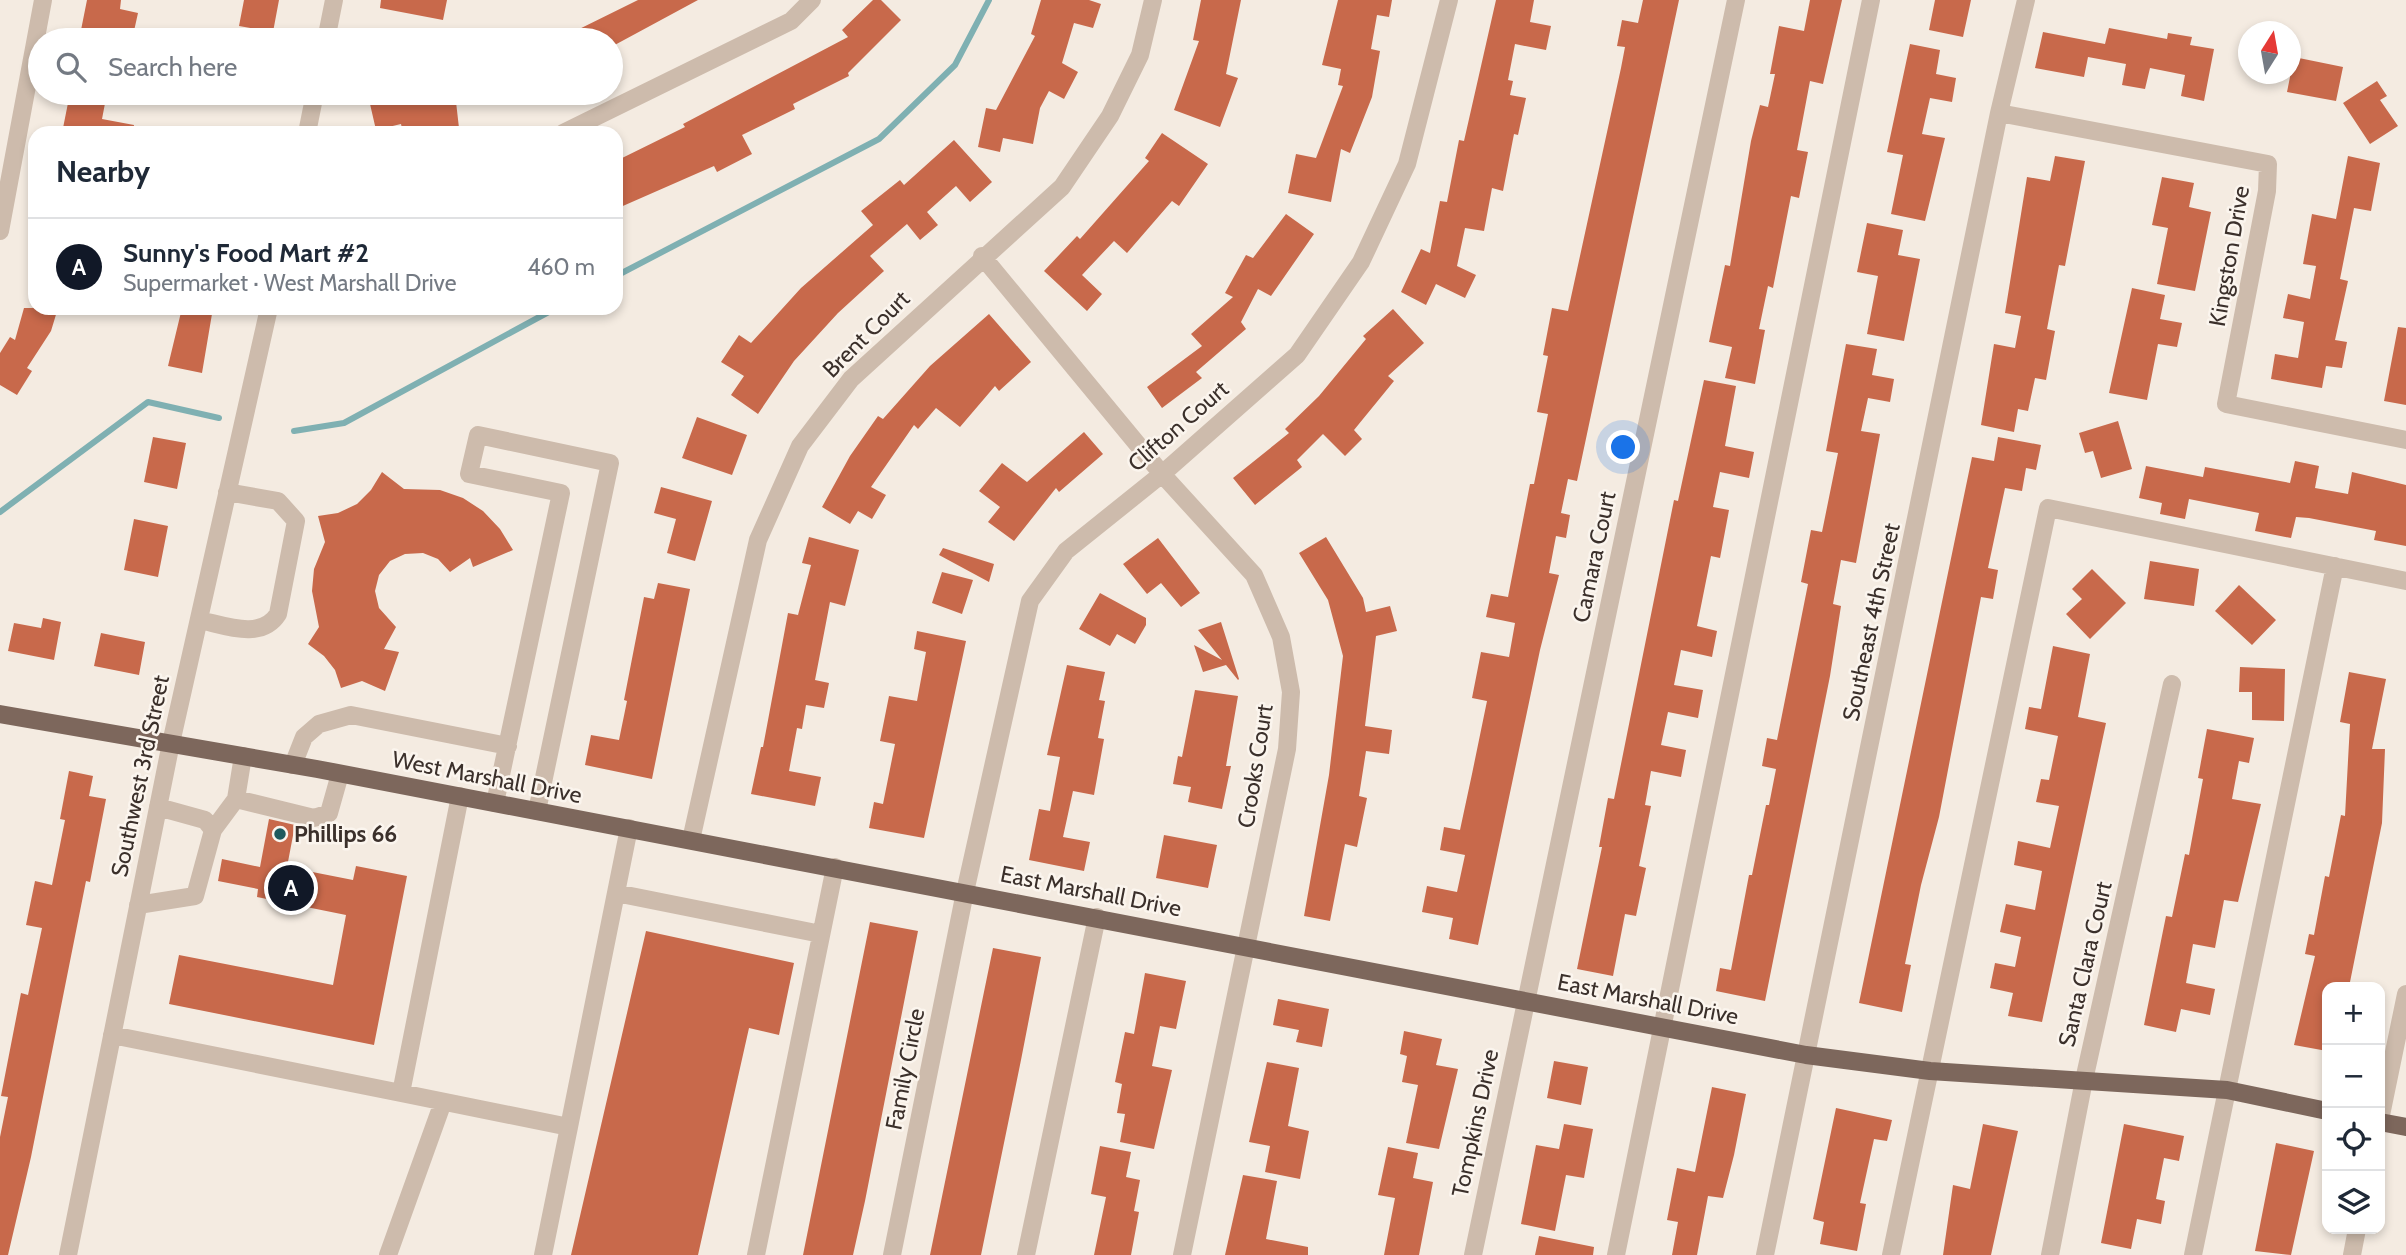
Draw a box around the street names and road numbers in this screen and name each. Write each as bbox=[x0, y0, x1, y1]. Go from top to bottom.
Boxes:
street label: Kingston Drive bbox=[2203, 183, 2255, 328]
street label: Brent Court bbox=[817, 285, 915, 383]
street label: Clifton Court bbox=[1122, 375, 1234, 477]
street label: Camara Court bbox=[1566, 489, 1622, 625]
street label: Southeast 4th Street bbox=[1836, 520, 1906, 723]
street label: Southwest 3rd Street bbox=[105, 672, 175, 879]
street label: Crooks Court bbox=[1231, 702, 1279, 830]
street label: West Marshall Drive bbox=[390, 745, 584, 809]
street label: East Marshall Drive bbox=[998, 860, 1184, 922]
street label: Santa Clara Court bbox=[2052, 878, 2118, 1049]
street label: East Marshall Drive bbox=[1555, 968, 1741, 1030]
street label: Family Circle bbox=[880, 1006, 931, 1132]
street label: Tompkins Drive bbox=[1446, 1046, 1504, 1199]

